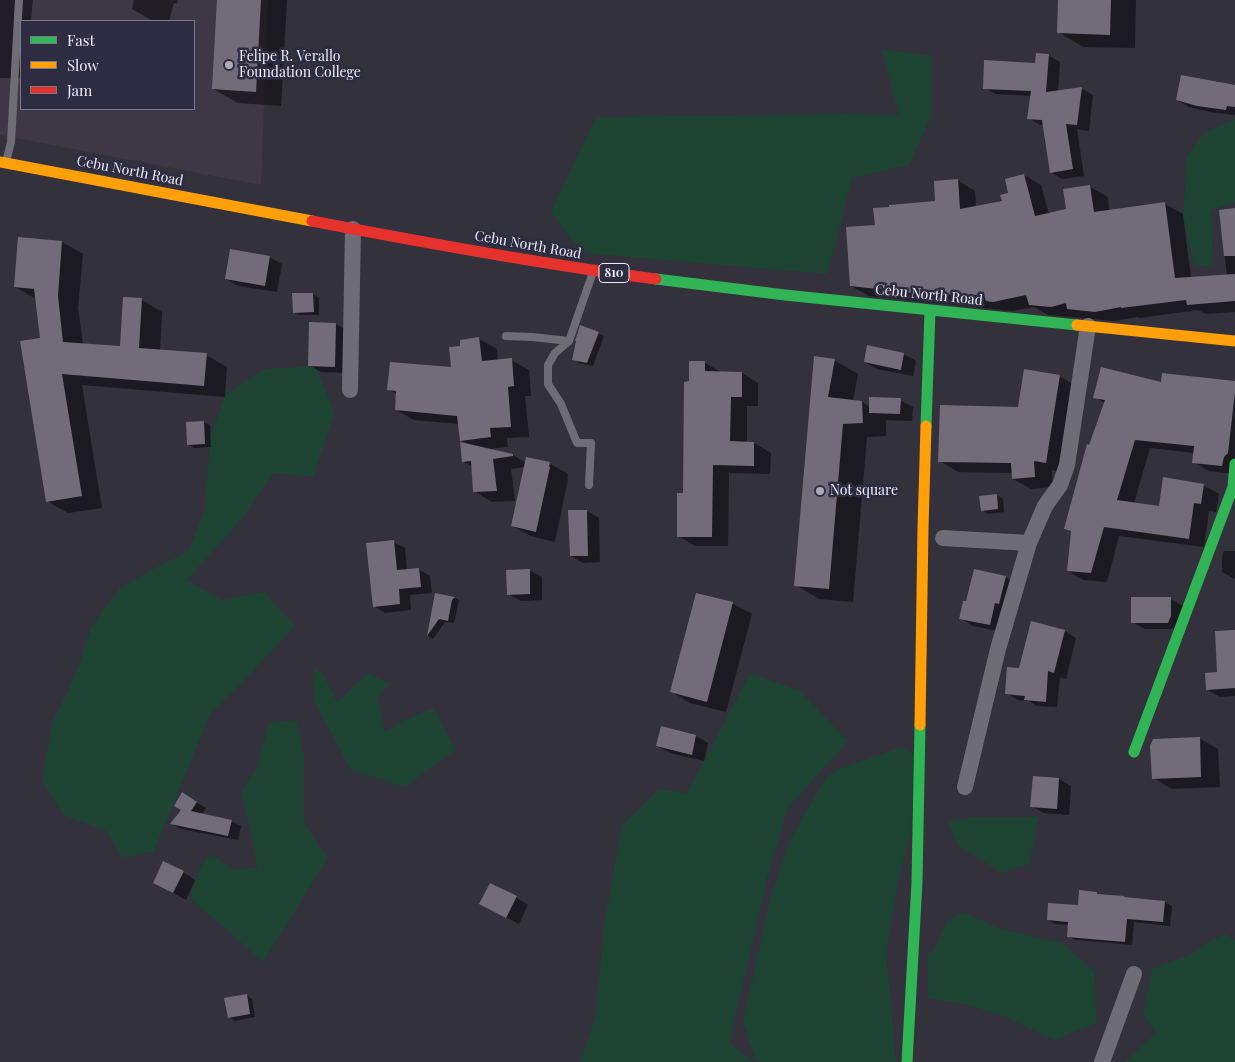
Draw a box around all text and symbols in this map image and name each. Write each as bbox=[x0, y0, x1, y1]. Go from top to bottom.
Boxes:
legend bbox=[20, 20, 195, 110]
text: Fast bbox=[67, 30, 95, 50]
place label: Felipe R. Verallo Foundation College bbox=[239, 49, 361, 82]
text: Slow bbox=[67, 55, 99, 75]
marker: Felipe R. Verallo Foundation College bbox=[223, 59, 235, 71]
text: Jam bbox=[67, 80, 92, 100]
street label: Cebu North Road bbox=[75, 152, 185, 190]
street label: Cebu North Road bbox=[473, 227, 583, 263]
road number: 810 bbox=[599, 264, 629, 282]
street label: Cebu North Road bbox=[874, 281, 984, 309]
place label: Not square bbox=[830, 483, 898, 499]
marker: Not square bbox=[814, 485, 826, 497]

